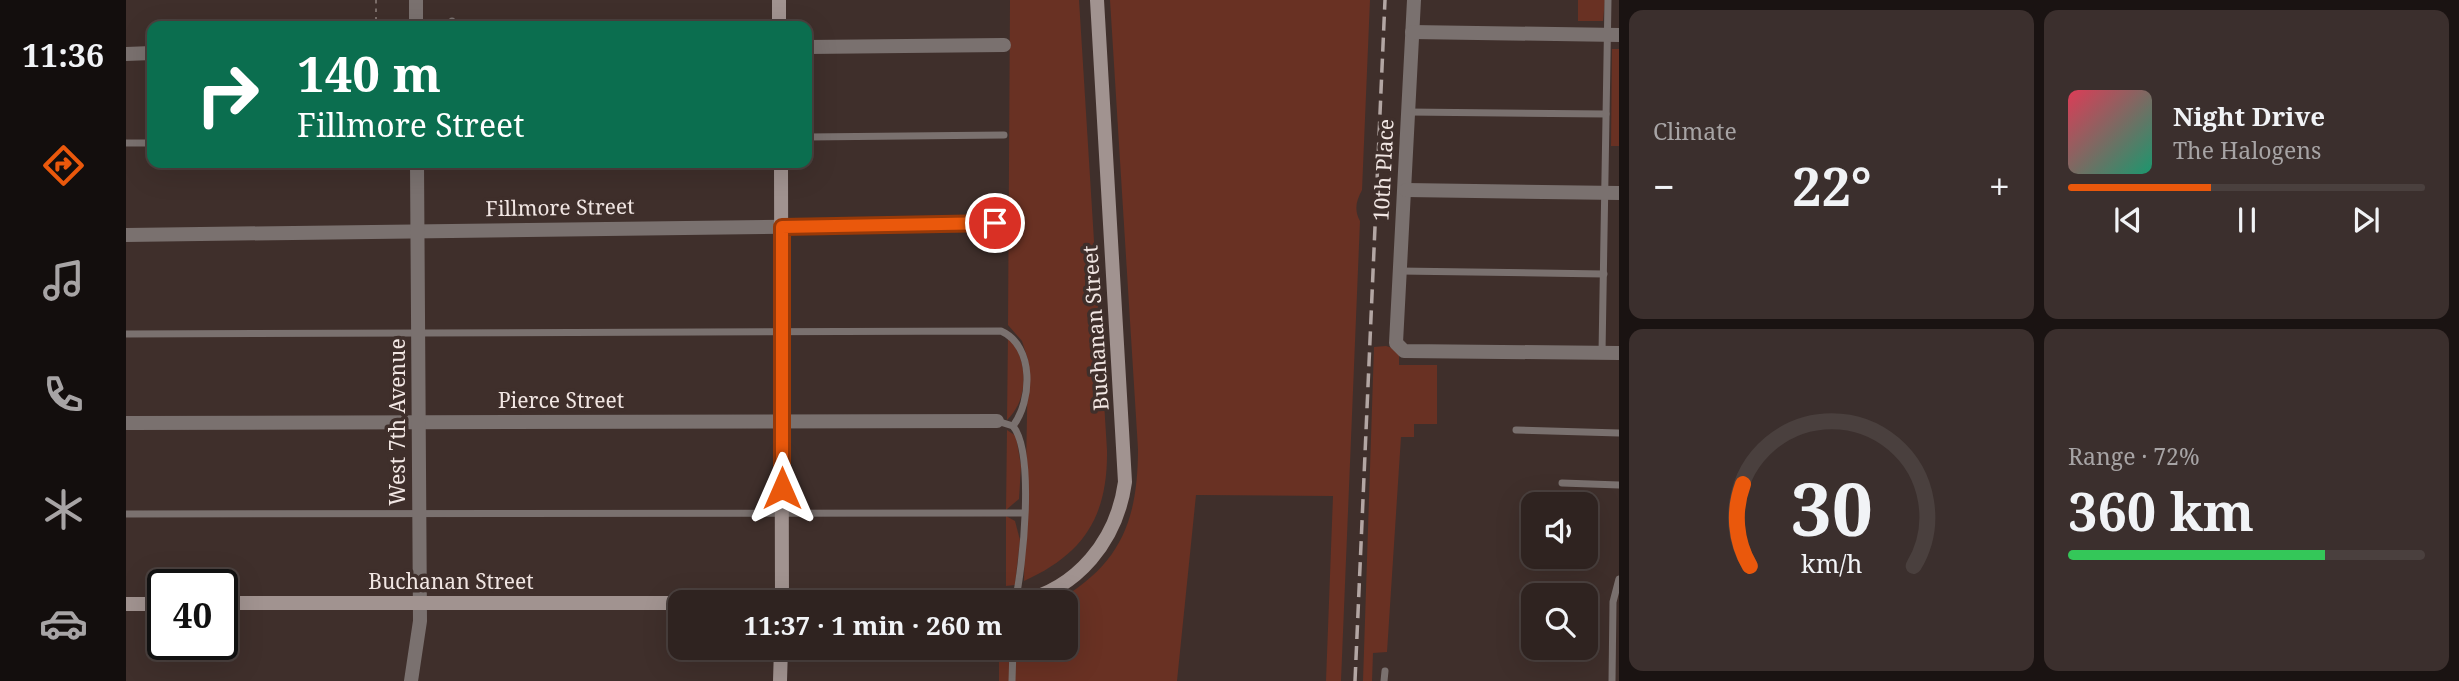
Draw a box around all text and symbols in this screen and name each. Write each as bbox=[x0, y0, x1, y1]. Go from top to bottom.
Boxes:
text: 11:36 bbox=[22, 33, 104, 76]
text: 140 m bbox=[297, 40, 441, 106]
icon: right bbox=[182, 49, 273, 140]
text: Night Drive bbox=[2173, 98, 2325, 134]
text: Fillmore Street bbox=[297, 103, 524, 146]
text: Climate bbox=[1653, 115, 1737, 147]
street label: 10th Place bbox=[1366, 118, 1400, 222]
text: The Halogens bbox=[2173, 134, 2321, 166]
icon: directions bbox=[39, 141, 88, 190]
text: 22° bbox=[1792, 150, 1872, 221]
text: − bbox=[1653, 160, 1675, 212]
text: + bbox=[1989, 160, 2010, 212]
street label: Fillmore Street bbox=[485, 192, 635, 222]
pin bbox=[965, 193, 1025, 253]
icon: previous bbox=[2109, 201, 2147, 239]
icon: pause bbox=[2228, 201, 2266, 239]
icon: next bbox=[2347, 201, 2385, 239]
icon: arrive bbox=[976, 204, 1014, 242]
street label: Buchanan Street bbox=[1075, 245, 1115, 412]
icon: music bbox=[39, 256, 88, 305]
street label: West 7th Avenue bbox=[383, 338, 411, 506]
icon: phone bbox=[39, 370, 88, 419]
street label: Pierce Street bbox=[498, 386, 624, 414]
text: Range · 72% bbox=[2068, 440, 2200, 472]
position arrow bbox=[745, 451, 819, 525]
text: 30 bbox=[1790, 458, 1873, 557]
text: 360 km bbox=[2068, 475, 2254, 546]
icon: climate bbox=[39, 485, 88, 534]
map controls bbox=[1521, 492, 1598, 660]
button: sound bbox=[1521, 492, 1598, 569]
text: km/h bbox=[1801, 546, 1862, 580]
street label: Buchanan Street bbox=[368, 567, 534, 595]
speed limit sign: 40 bbox=[147, 569, 238, 660]
button: search bbox=[1521, 583, 1598, 660]
icon: car bbox=[39, 599, 88, 648]
text: 11:37 · 1 min · 260 m bbox=[743, 607, 1003, 643]

